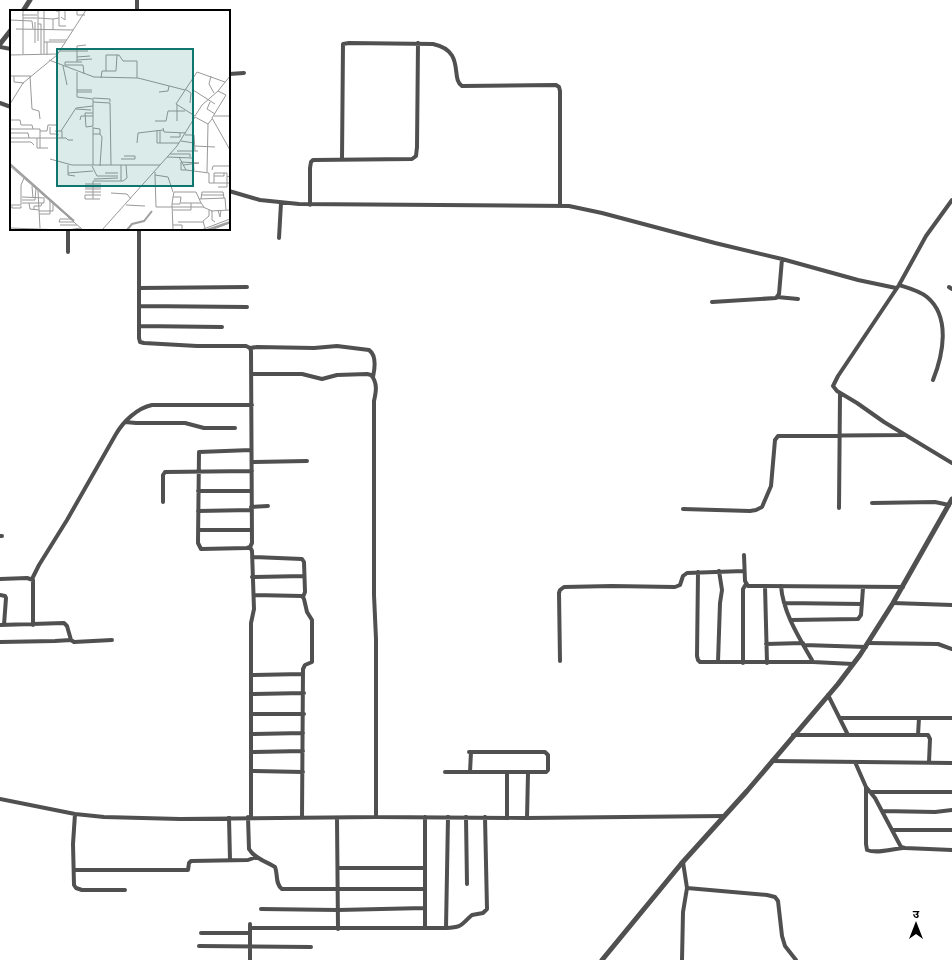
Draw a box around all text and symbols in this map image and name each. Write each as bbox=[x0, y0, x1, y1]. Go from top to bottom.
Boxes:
inset map bbox=[10, 10, 230, 230]
north arrow bbox=[896, 904, 936, 944]
text: उ bbox=[913, 908, 920, 921]

